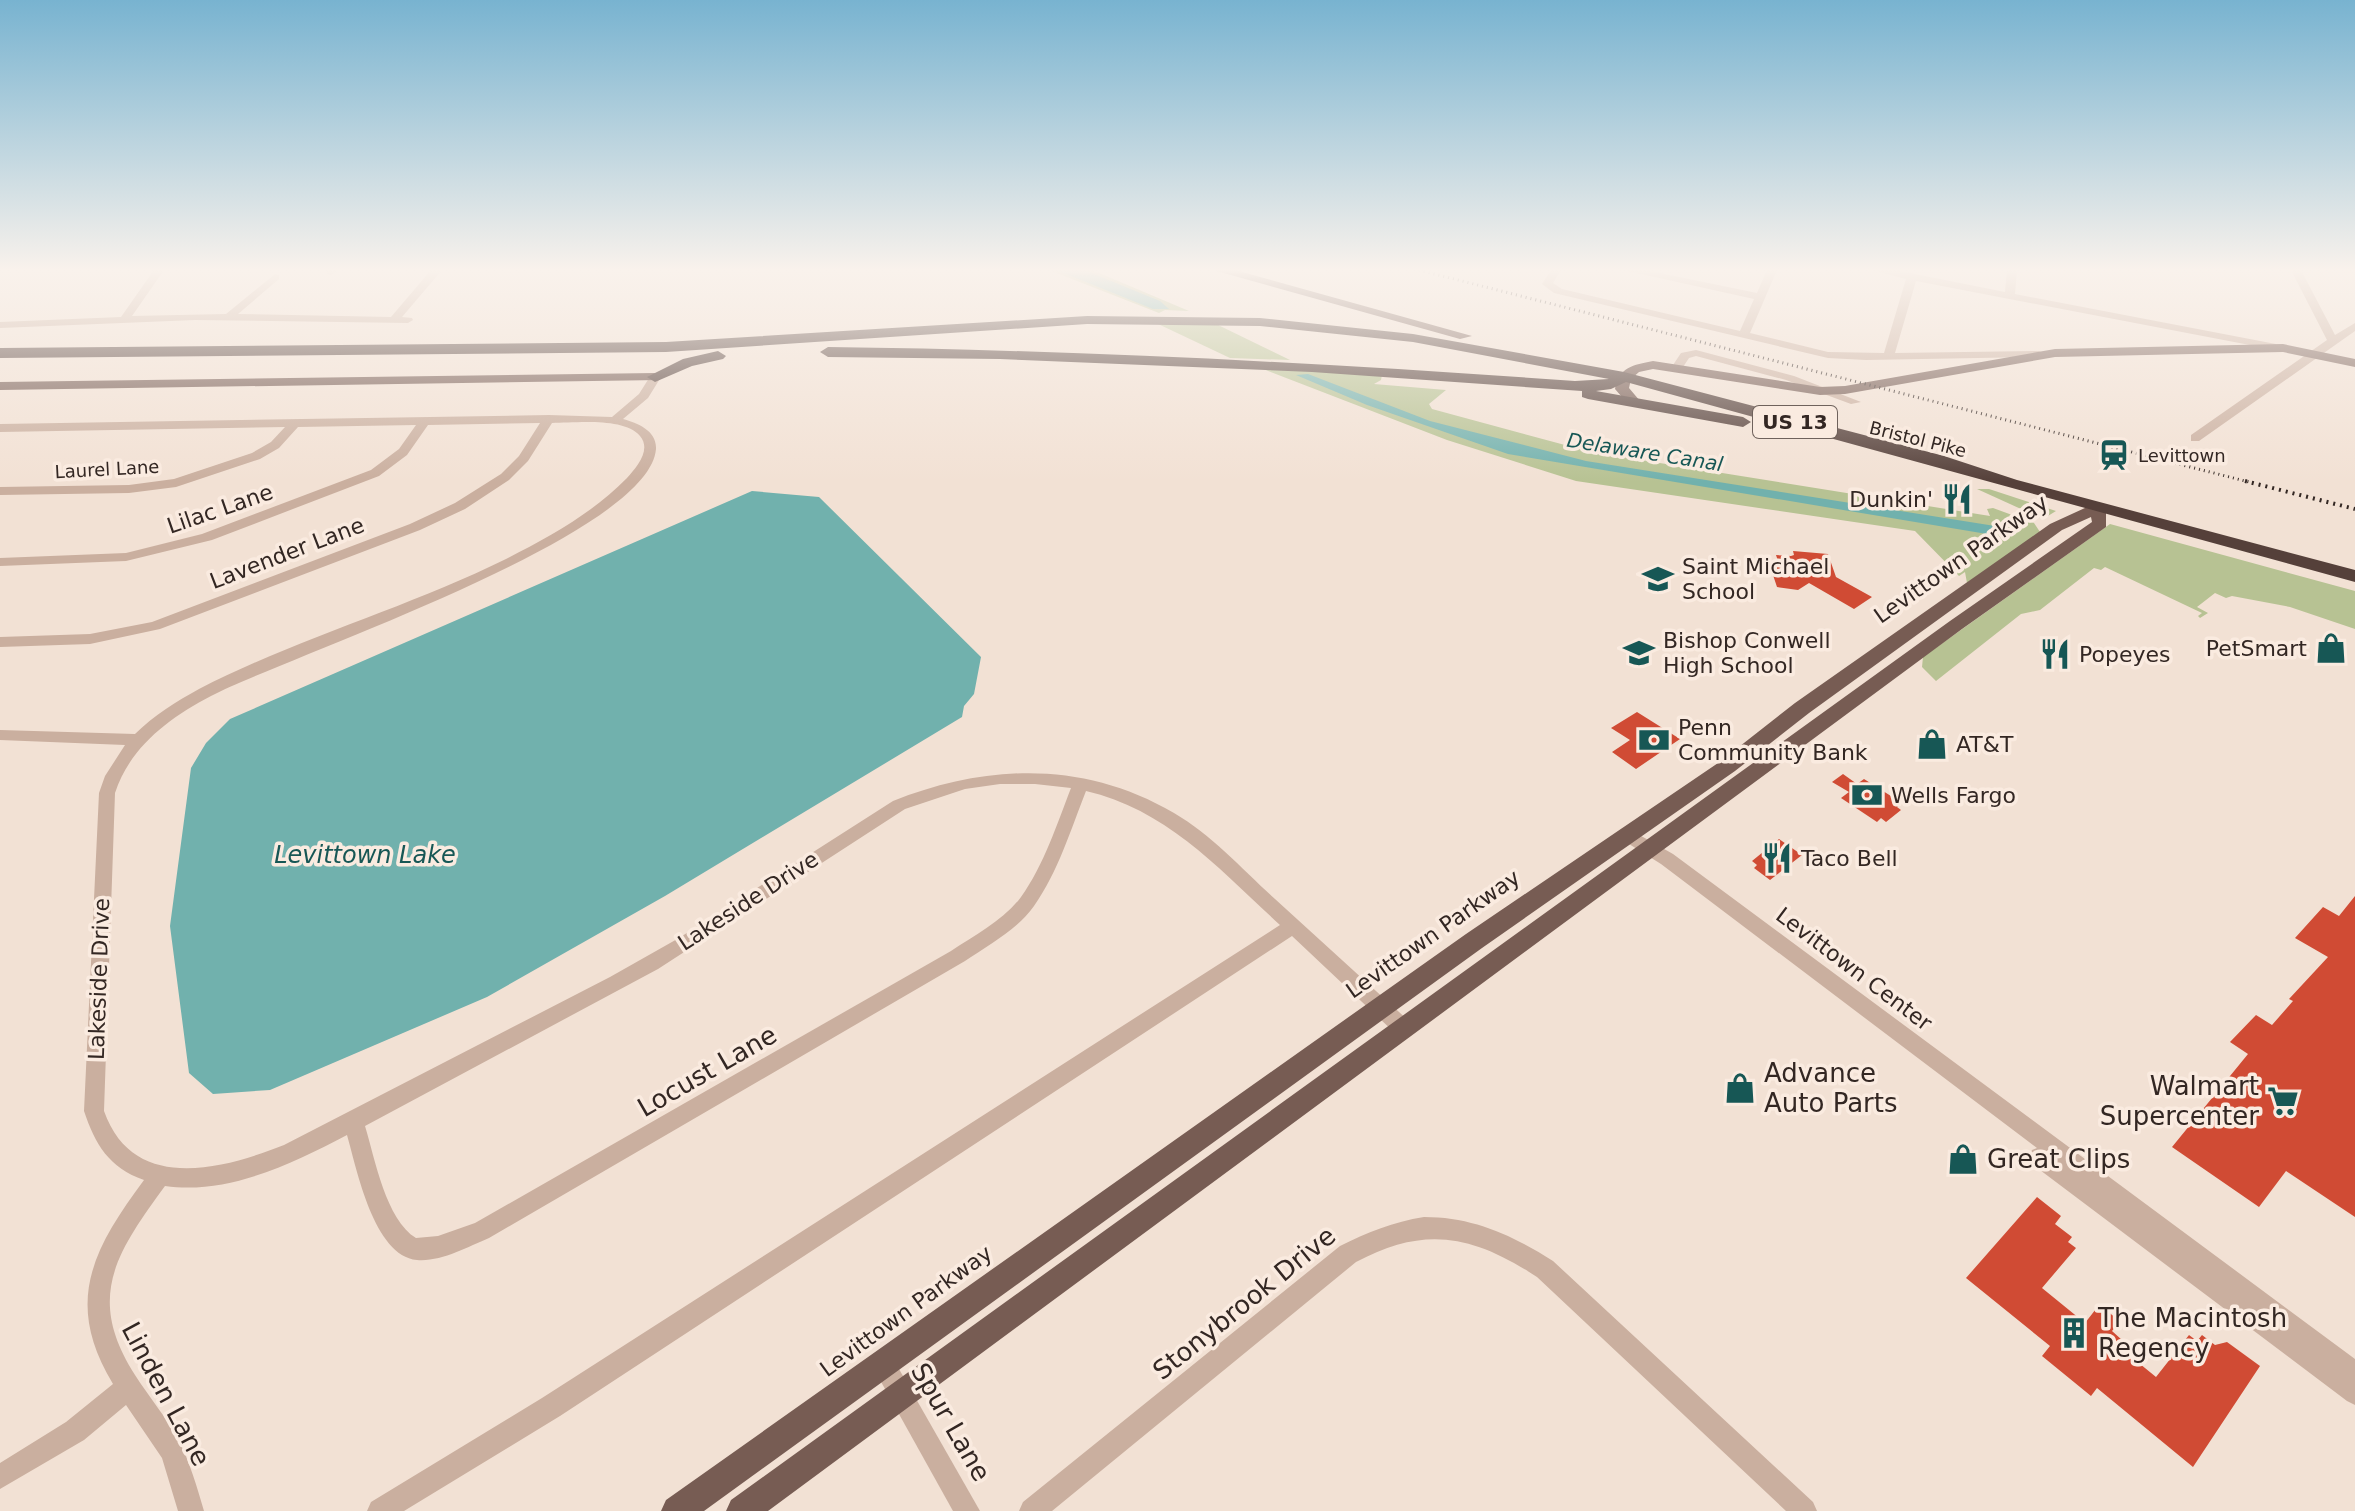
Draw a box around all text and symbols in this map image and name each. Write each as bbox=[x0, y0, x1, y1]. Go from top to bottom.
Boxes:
road number: US 13 bbox=[1753, 406, 1837, 438]
street label: Bristol Pike bbox=[1867, 417, 1969, 461]
water label: Delaware Canal bbox=[1565, 428, 1725, 476]
station icon: Levittown bbox=[2097, 438, 2131, 472]
place label: Levittown bbox=[2138, 445, 2226, 466]
street label: Laurel Lane bbox=[54, 456, 160, 482]
street label: Lilac Lane bbox=[164, 479, 276, 539]
restaurant icon: Dunkin' bbox=[1940, 482, 1974, 516]
place label: Dunkin' bbox=[1849, 487, 1933, 512]
street label: Levittown Parkway bbox=[1869, 490, 2053, 628]
street label: Lavender Lane bbox=[206, 512, 368, 594]
place label: Saint Michael School bbox=[1682, 554, 1829, 604]
school or university icon: Saint Michael School bbox=[1641, 562, 1675, 596]
place label: Bishop Conwell High School bbox=[1663, 628, 1831, 678]
shop icon: PetSmart bbox=[2314, 631, 2348, 665]
school or university icon: Bishop Conwell High School bbox=[1622, 636, 1656, 670]
place label: PetSmart bbox=[2206, 636, 2307, 661]
restaurant icon: Popeyes bbox=[2038, 637, 2072, 671]
place label: Popeyes bbox=[2079, 642, 2170, 667]
place label: Penn Community Bank bbox=[1678, 715, 1868, 765]
bank icon: Penn Community Bank bbox=[1637, 723, 1671, 757]
shop icon: AT&T bbox=[1915, 727, 1949, 761]
place label: AT&T bbox=[1956, 732, 2014, 757]
bank icon: Wells Fargo bbox=[1850, 778, 1884, 812]
place label: Wells Fargo bbox=[1891, 783, 2016, 808]
water label: Levittown Lake bbox=[274, 841, 456, 869]
restaurant icon: Taco Bell bbox=[1760, 841, 1794, 875]
street label: Lakeside Drive bbox=[673, 846, 823, 956]
place label: Taco Bell bbox=[1800, 846, 1898, 871]
street label: Levittown Parkway bbox=[1341, 865, 1525, 1003]
street label: Lakeside Drive bbox=[84, 898, 114, 1060]
street label: Levittown Center bbox=[1771, 902, 1937, 1036]
street label: Locust Lane bbox=[632, 1019, 782, 1123]
place label: Advance Auto Parts bbox=[1764, 1058, 1898, 1118]
shop icon: Advance Auto Parts bbox=[1723, 1071, 1757, 1105]
place label: Walmart Supercenter bbox=[2100, 1071, 2259, 1131]
supermarket icon: Walmart Supercenter bbox=[2266, 1084, 2300, 1118]
shop icon: Great Clips bbox=[1946, 1142, 1980, 1176]
place label: Great Clips bbox=[1987, 1144, 2130, 1174]
street label: Stonybrook Drive bbox=[1147, 1220, 1341, 1386]
street label: Levittown Parkway bbox=[815, 1240, 997, 1382]
place label: The Macintosh Regency bbox=[2097, 1303, 2287, 1363]
building icon: The Macintosh Regency bbox=[2057, 1316, 2091, 1350]
street label: Linden Lane bbox=[116, 1317, 216, 1471]
street label: Spur Lane bbox=[905, 1358, 997, 1486]

